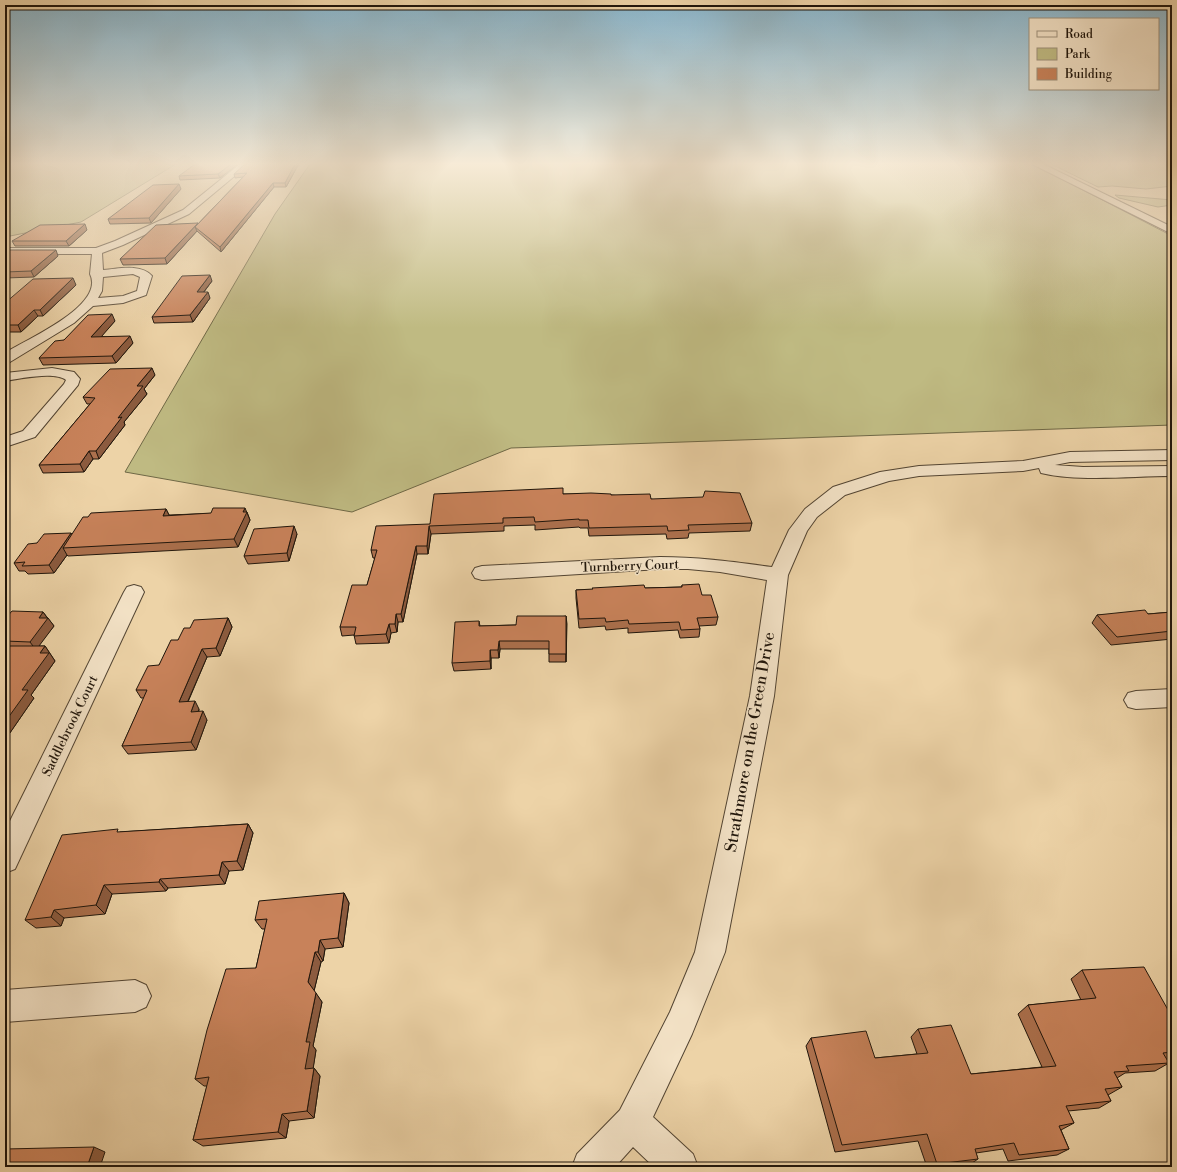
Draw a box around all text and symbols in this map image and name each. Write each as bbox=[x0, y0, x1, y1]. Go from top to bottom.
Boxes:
legend bbox=[1029, 18, 1159, 90]
text: Road bbox=[1065, 27, 1093, 42]
text: Park bbox=[1065, 47, 1091, 62]
text: Building bbox=[1064, 67, 1113, 82]
street label: Turnberry Court bbox=[581, 556, 680, 576]
street label: Strathmore on the Green Drive bbox=[721, 630, 779, 854]
street label: Saddlebrook Court bbox=[39, 673, 102, 779]

